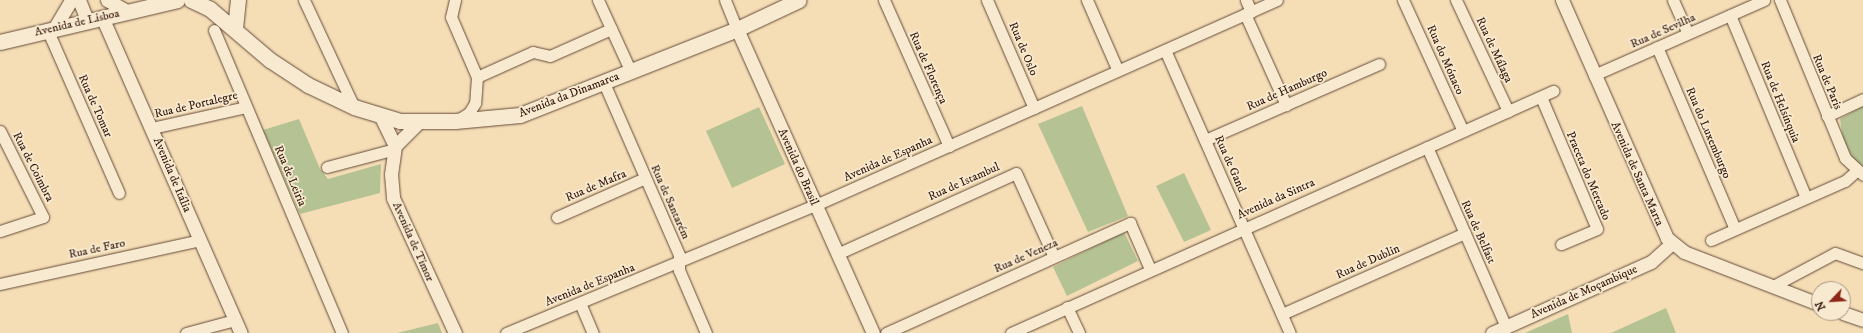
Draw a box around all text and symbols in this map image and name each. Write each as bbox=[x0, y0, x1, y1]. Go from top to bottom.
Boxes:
street label: Avenida de Lisboa bbox=[33, 6, 121, 40]
street label: Rua de Sevilha bbox=[1628, 10, 1698, 52]
street label: Rua de Málaga bbox=[1473, 15, 1515, 85]
street label: Rua de Oslo bbox=[1005, 20, 1041, 78]
street label: Rua do Mónaco bbox=[1423, 23, 1467, 97]
street label: Rua de Florença bbox=[906, 30, 950, 106]
street label: Rua de Paris bbox=[1809, 52, 1845, 112]
street label: Rua de Helsínquia bbox=[1757, 59, 1803, 145]
street label: Rua de Hamburgo bbox=[1244, 66, 1330, 114]
street label: Avenida da Dinamarca bbox=[517, 69, 621, 121]
street label: Rua de Tomar bbox=[75, 72, 115, 140]
street label: Rua do Luxemburgo bbox=[1682, 85, 1734, 181]
street label: Rua de Portalegre bbox=[153, 88, 239, 122]
street label: Avenida de Santa Marta bbox=[1607, 120, 1667, 228]
street label: Avenida do Brasil bbox=[775, 126, 821, 208]
street label: Rua de Coimbra bbox=[9, 130, 57, 204]
street label: Praceta do Mercado bbox=[1563, 130, 1613, 222]
street label: Avenida de Espanha bbox=[841, 133, 935, 185]
street label: Rua de Gand bbox=[1211, 133, 1249, 195]
street label: Avenida de Itália bbox=[150, 136, 194, 214]
street label: Rua de Leiria bbox=[271, 144, 309, 208]
street label: Rua de Istambul bbox=[926, 160, 1002, 204]
street label: Rua de Santarém bbox=[647, 163, 693, 241]
street label: Rua de Mafra bbox=[564, 167, 628, 205]
street label: Avenida da Sintra bbox=[1235, 175, 1317, 223]
street label: Rua de Belfast bbox=[1458, 198, 1498, 266]
street label: Avenida de Timor bbox=[389, 200, 437, 284]
street label: Rua de Faro bbox=[67, 236, 127, 262]
street label: Rua de Veneza bbox=[992, 236, 1060, 276]
street label: Rua de Dublin bbox=[1334, 242, 1402, 282]
street label: Avenida de Espanha bbox=[543, 260, 637, 310]
street label: Avenida de Moçambique bbox=[1528, 262, 1640, 322]
north arrow bbox=[1811, 281, 1851, 321]
text: N bbox=[1813, 299, 1829, 313]

